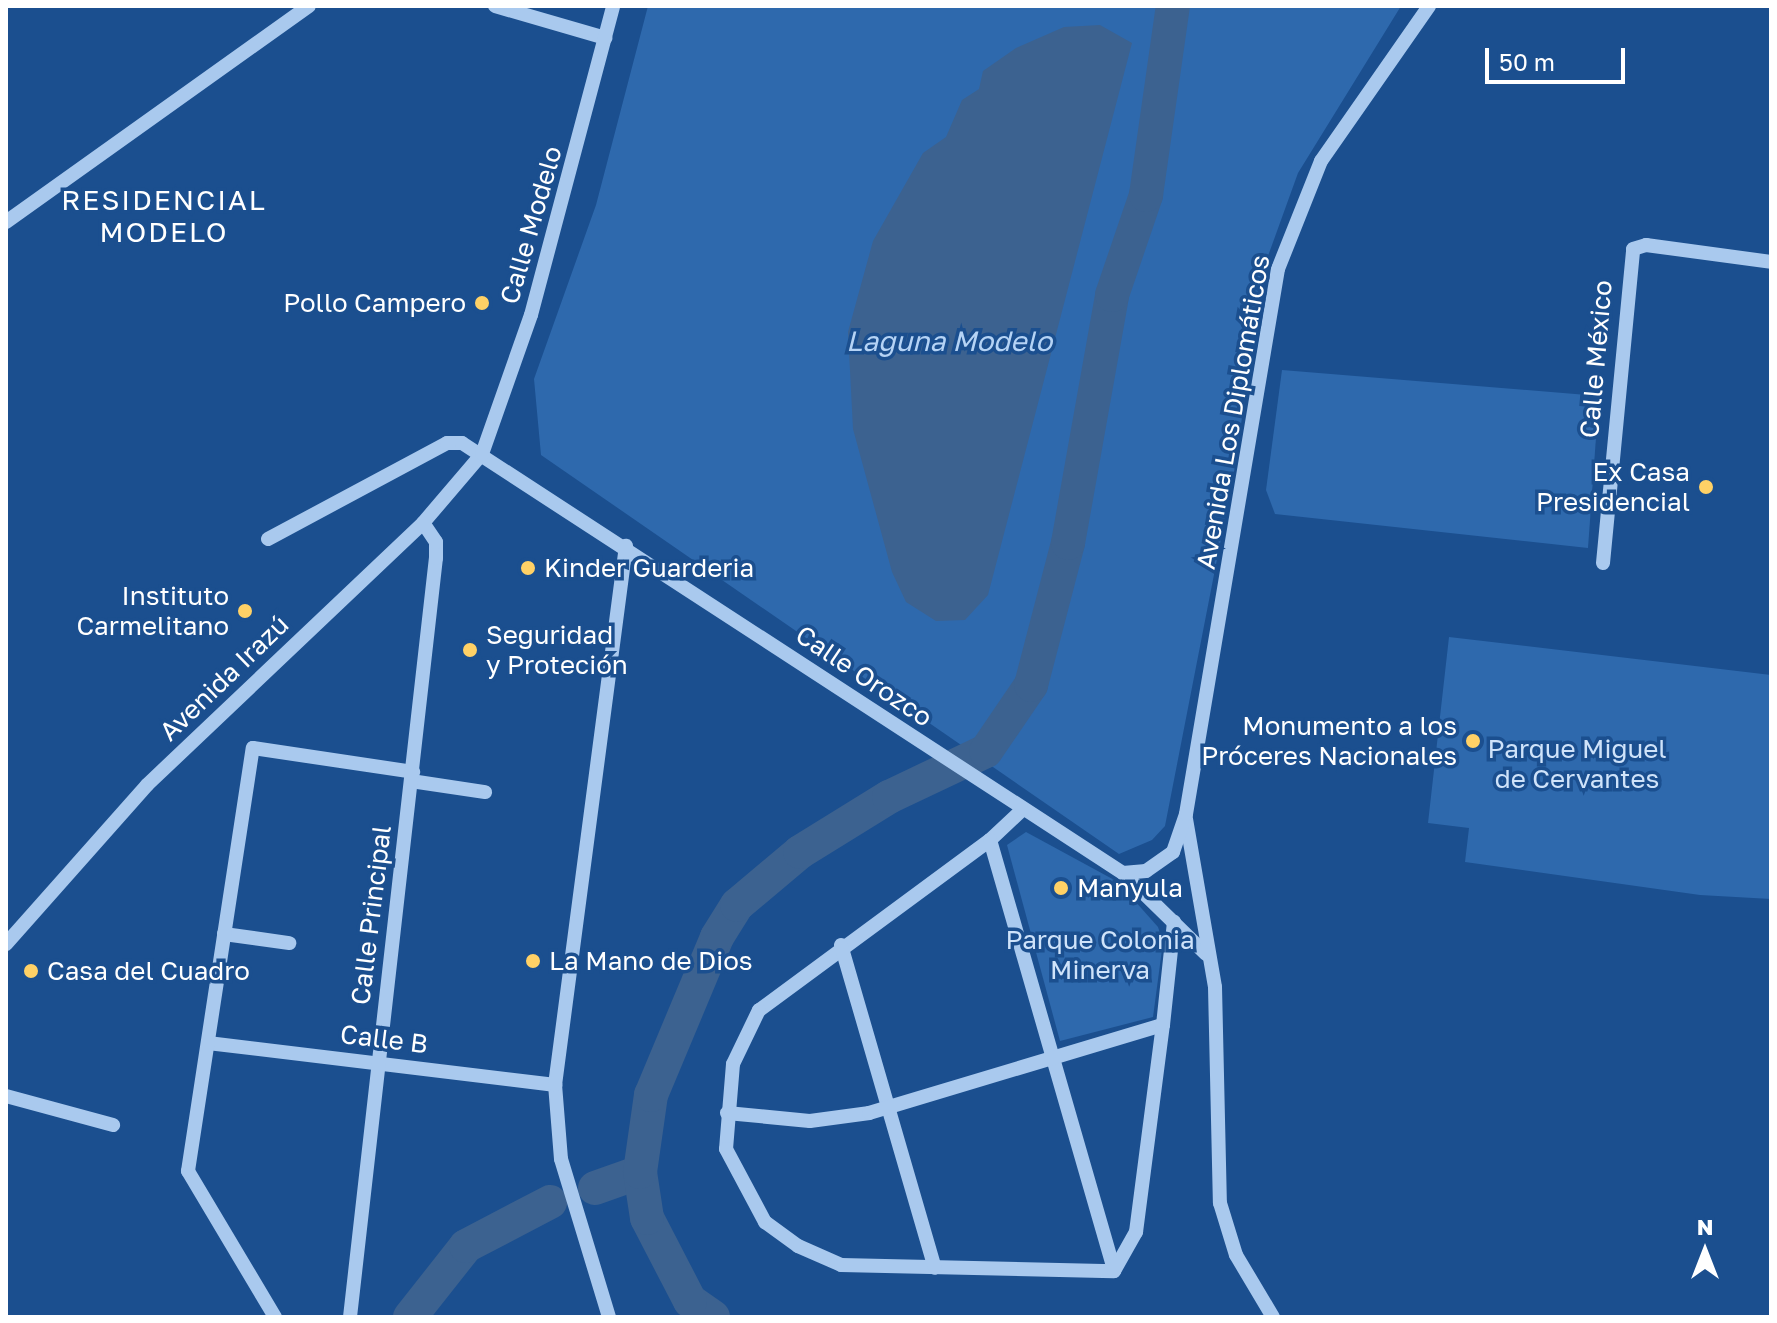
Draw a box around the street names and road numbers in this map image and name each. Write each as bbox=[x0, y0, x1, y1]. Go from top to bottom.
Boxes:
street label: Calle Modelo bbox=[494, 142, 568, 308]
street label: Avenida Los Diplomáticos bbox=[1190, 252, 1276, 572]
street label: Calle México bbox=[1574, 279, 1618, 439]
street label: Avenida Irazú bbox=[153, 609, 295, 747]
street label: Calle Orozco bbox=[790, 619, 938, 733]
street label: Calle Principal bbox=[345, 823, 397, 1007]
street label: Calle B bbox=[339, 1018, 429, 1060]

